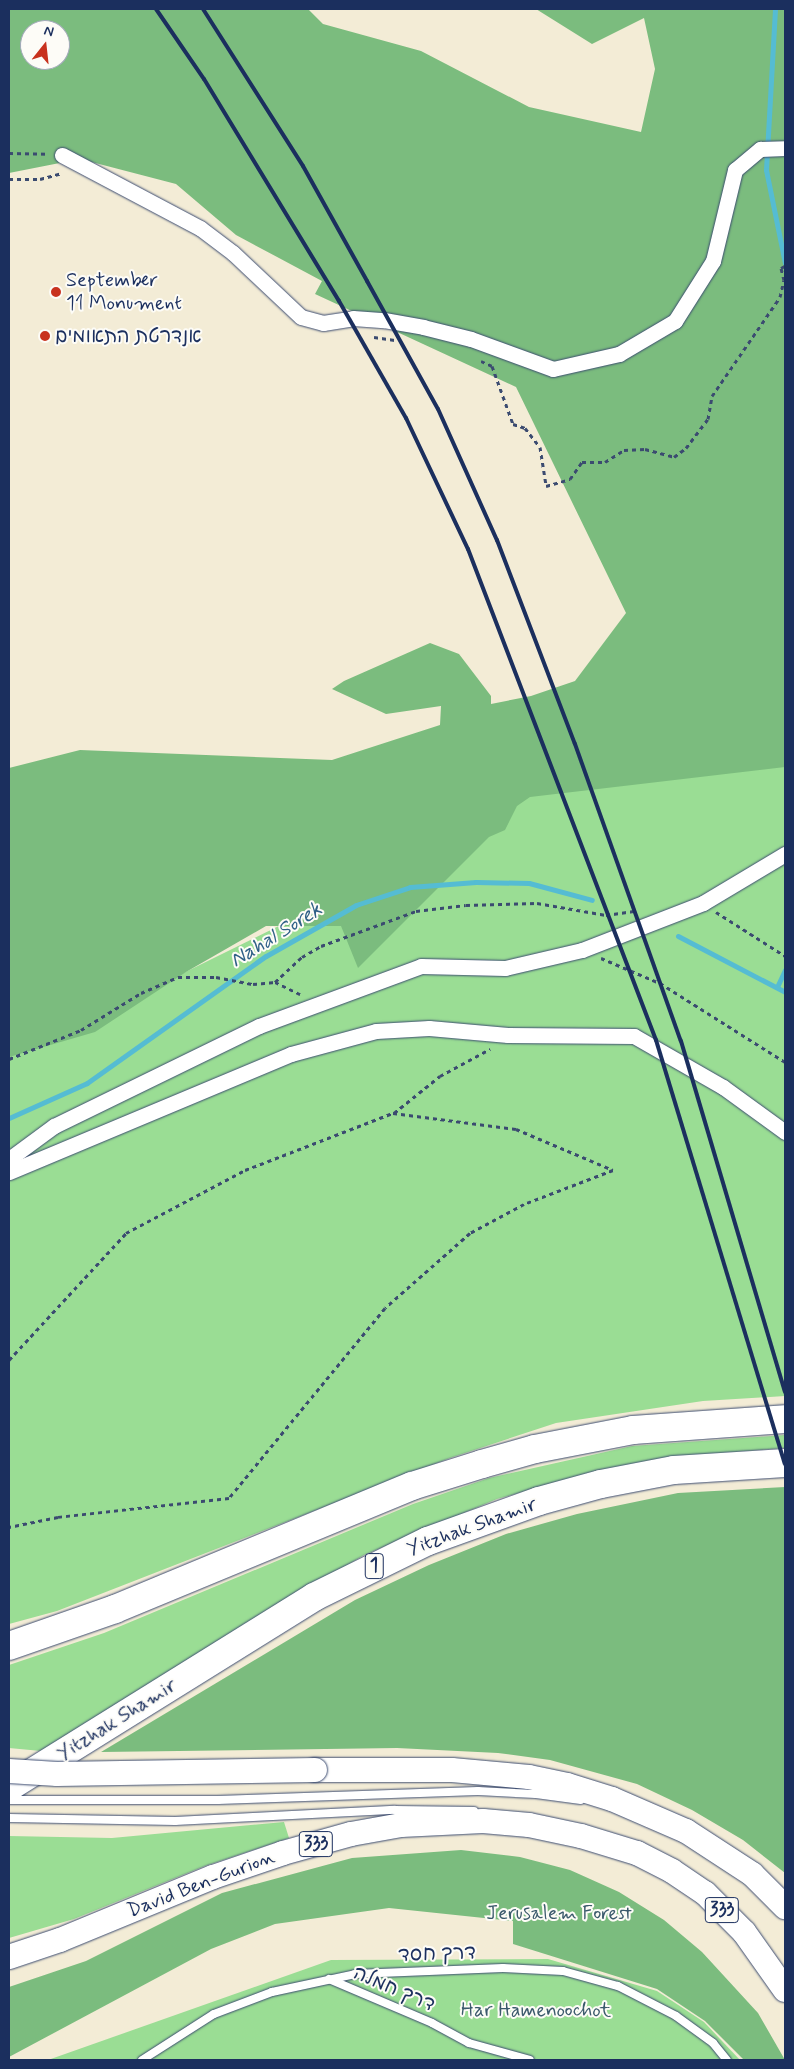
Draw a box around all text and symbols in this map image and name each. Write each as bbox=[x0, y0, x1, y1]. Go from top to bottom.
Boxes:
north arrow bbox=[20, 20, 70, 70]
text: N bbox=[42, 22, 56, 41]
place label: September 11 Monument bbox=[66, 268, 182, 315]
marker: September 11 Monument bbox=[50, 286, 62, 298]
place label: אנדרטת התאומים bbox=[55, 324, 201, 348]
marker: אנדרטת התאומים bbox=[39, 330, 51, 342]
water label: Nahal Sorek bbox=[225, 896, 327, 974]
street label: Yitzhak Shamir bbox=[403, 1492, 541, 1562]
road number: 1 bbox=[364, 1550, 384, 1582]
street label: Yitzhak Shamir bbox=[52, 1673, 182, 1767]
road number: 333 bbox=[298, 1828, 334, 1860]
street label: David Ben-Gurion bbox=[124, 1845, 278, 1923]
road number: 333 bbox=[704, 1894, 740, 1926]
park label: Jerusalem Forest bbox=[486, 1901, 632, 1925]
street label: דרך חסד bbox=[398, 1941, 476, 1967]
street label: דרך חמלה bbox=[349, 1961, 439, 2017]
park label: Har Hamenoochot bbox=[457, 1998, 615, 2022]

